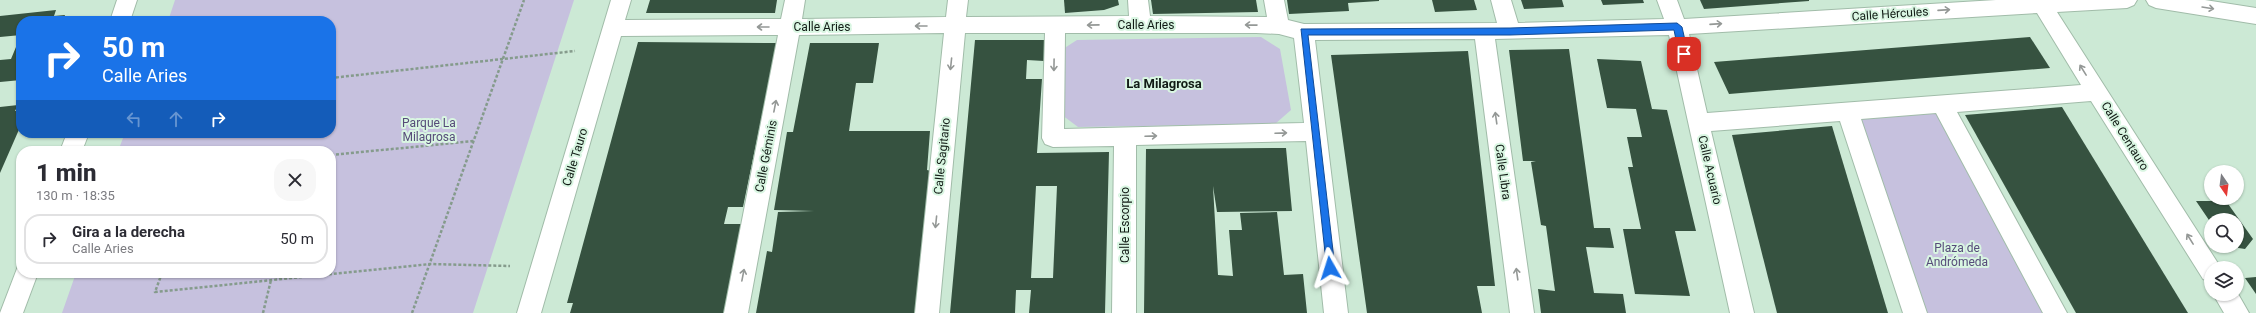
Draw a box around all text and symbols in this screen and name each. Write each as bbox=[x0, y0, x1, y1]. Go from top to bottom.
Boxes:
street label: Calle Hércules bbox=[1851, 4, 1929, 24]
one-way arrow bbox=[2201, 4, 2214, 12]
one-way arrow bbox=[1937, 7, 1950, 14]
street label: Calle Aries bbox=[1118, 18, 1174, 32]
street label: Calle Aries bbox=[794, 20, 850, 34]
one-way arrow bbox=[1087, 21, 1100, 29]
one-way arrow bbox=[1245, 21, 1258, 29]
one-way arrow bbox=[1709, 21, 1722, 28]
one-way arrow bbox=[915, 22, 928, 30]
one-way arrow bbox=[757, 23, 770, 31]
text: 50 m bbox=[102, 31, 165, 64]
icon: right bbox=[36, 32, 88, 84]
pin bbox=[1667, 37, 1701, 71]
icon: arrive bbox=[1673, 43, 1695, 65]
one-way arrow bbox=[948, 57, 955, 70]
one-way arrow bbox=[1050, 58, 1058, 71]
text: Calle Aries bbox=[102, 65, 187, 86]
one-way arrow bbox=[2079, 65, 2087, 76]
district label: La Milagrosa bbox=[1126, 76, 1202, 91]
street label: Calle Centauro bbox=[2098, 99, 2152, 173]
one-way arrow bbox=[772, 100, 780, 113]
icon: left bbox=[123, 108, 145, 130]
icon: ahead bbox=[165, 108, 187, 130]
icon: right bbox=[207, 108, 229, 130]
one-way arrow bbox=[1492, 112, 1499, 125]
park label: Parque La Milagrosa bbox=[402, 116, 456, 144]
street label: Calle Sagitario bbox=[931, 117, 953, 195]
street label: Calle Géminis bbox=[752, 119, 780, 193]
street label: Calle Tauro bbox=[560, 126, 590, 188]
one-way arrow bbox=[1274, 129, 1287, 137]
one-way arrow bbox=[1144, 132, 1157, 140]
street label: Calle Acuario bbox=[1695, 134, 1725, 206]
street label: Calle Libra bbox=[1492, 143, 1514, 201]
text: 1 min bbox=[36, 159, 97, 187]
button: close bbox=[274, 159, 316, 201]
north arrow bbox=[2204, 165, 2244, 205]
map controls bbox=[2204, 165, 2244, 301]
street label: Calle Escorpio bbox=[1118, 187, 1132, 263]
text: 130 m · 18:35 bbox=[36, 188, 115, 203]
button: search bbox=[2204, 213, 2244, 253]
one-way arrow bbox=[932, 215, 939, 228]
text: Gira a la derecha bbox=[72, 223, 185, 241]
icon: right bbox=[38, 228, 60, 250]
text: 50 m bbox=[280, 230, 314, 248]
one-way arrow bbox=[2186, 234, 2194, 245]
text: Calle Aries bbox=[72, 241, 134, 256]
park label: Plaza de Andrómeda bbox=[1926, 241, 1988, 269]
position arrow bbox=[1309, 247, 1351, 289]
button: layers bbox=[2204, 261, 2244, 301]
one-way arrow bbox=[1513, 268, 1521, 281]
one-way arrow bbox=[740, 269, 748, 282]

